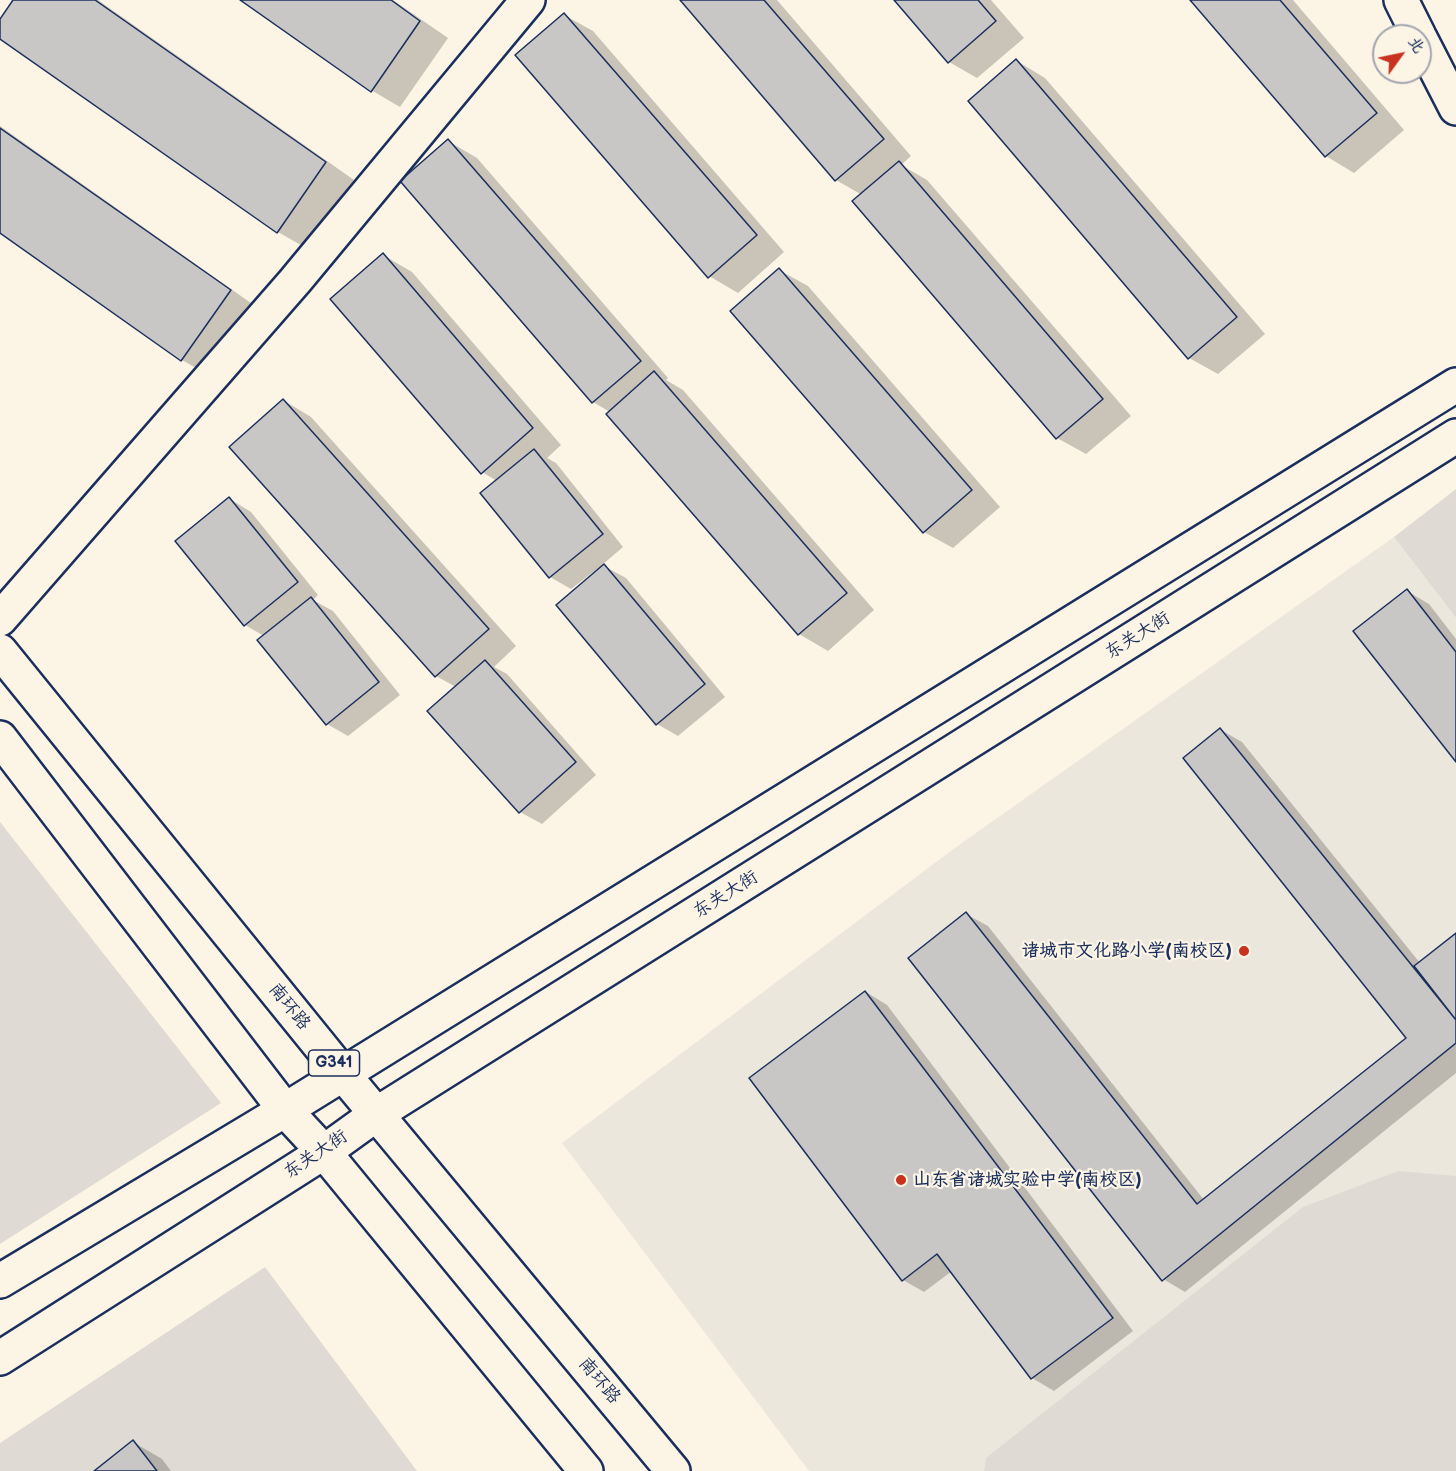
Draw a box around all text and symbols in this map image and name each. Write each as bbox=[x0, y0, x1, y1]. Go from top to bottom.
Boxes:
north arrow bbox=[1372, 24, 1432, 84]
text: 北 bbox=[1404, 33, 1428, 57]
street label: 东关大街 bbox=[1102, 608, 1174, 664]
street label: 东关大街 bbox=[690, 867, 762, 923]
place label: 诸城市文化路小学(南校区) bbox=[1021, 940, 1232, 962]
marker: 诸城市文化路小学(南校区) bbox=[1237, 944, 1251, 958]
street label: 南环路 bbox=[264, 979, 314, 1035]
road number: G341 bbox=[308, 1050, 360, 1076]
street label: 东关大街 bbox=[280, 1126, 352, 1184]
place label: 山东省诸城实验中学(南校区) bbox=[913, 1169, 1142, 1191]
marker: 山东省诸城实验中学(南校区) bbox=[894, 1173, 908, 1187]
street label: 南环路 bbox=[573, 1353, 625, 1409]

